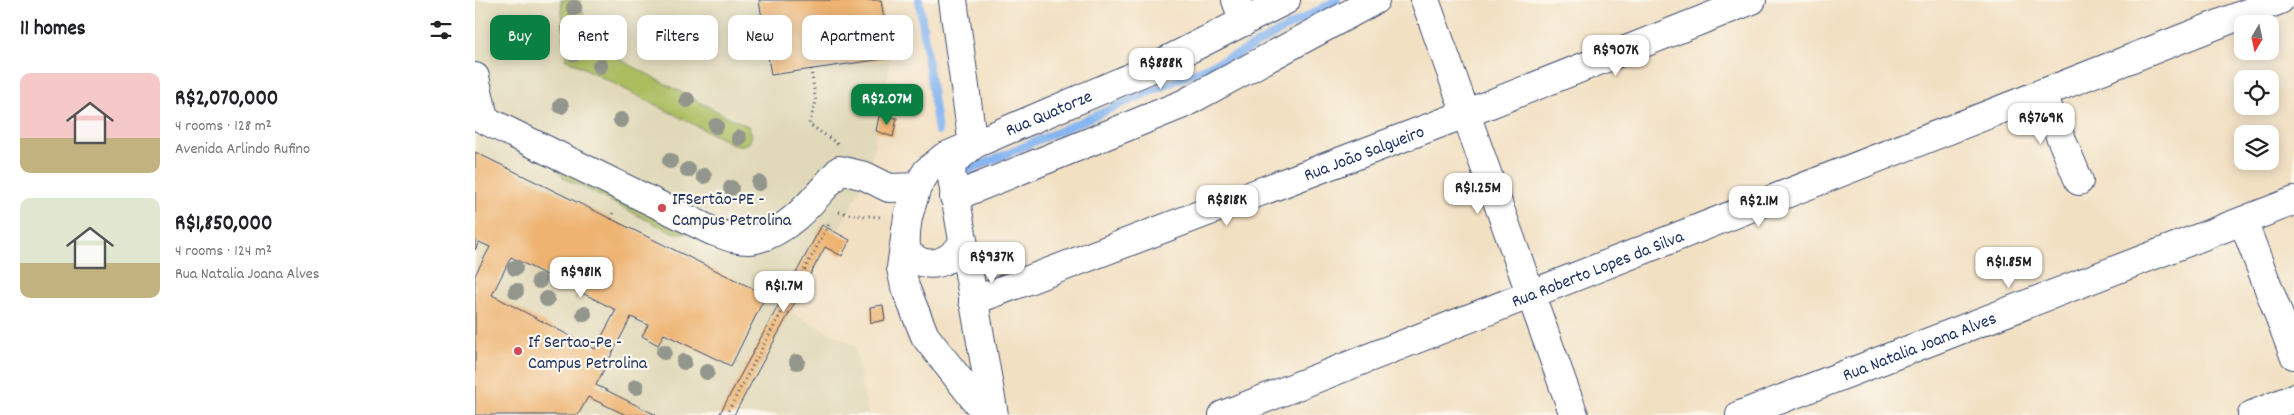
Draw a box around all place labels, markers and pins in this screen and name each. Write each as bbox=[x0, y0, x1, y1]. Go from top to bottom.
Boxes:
pin: R$907K bbox=[1575, 34, 1657, 77]
pin: R$888K bbox=[1120, 48, 1202, 90]
pin: R$2.07M bbox=[841, 84, 933, 126]
pin: R$769K bbox=[2000, 102, 2082, 145]
pin: R$1.25M bbox=[1432, 172, 1524, 215]
pin: R$818K bbox=[1186, 184, 1268, 227]
pin: R$2.1M bbox=[1718, 186, 1800, 228]
place label: IFSertão-PE - Campus Petrolina bbox=[672, 188, 792, 234]
marker: IFSertão-PE - Campus Petrolina bbox=[656, 202, 668, 214]
pin: R$937K bbox=[951, 242, 1033, 284]
pin: R$1.85M bbox=[1963, 246, 2055, 289]
pin: R$981K bbox=[540, 256, 622, 299]
pin: R$1.7M bbox=[743, 270, 825, 313]
place label: If Sertao-Pe - Campus Petrolina bbox=[528, 331, 648, 377]
marker: If Sertao-Pe - Campus Petrolina bbox=[512, 345, 524, 357]

